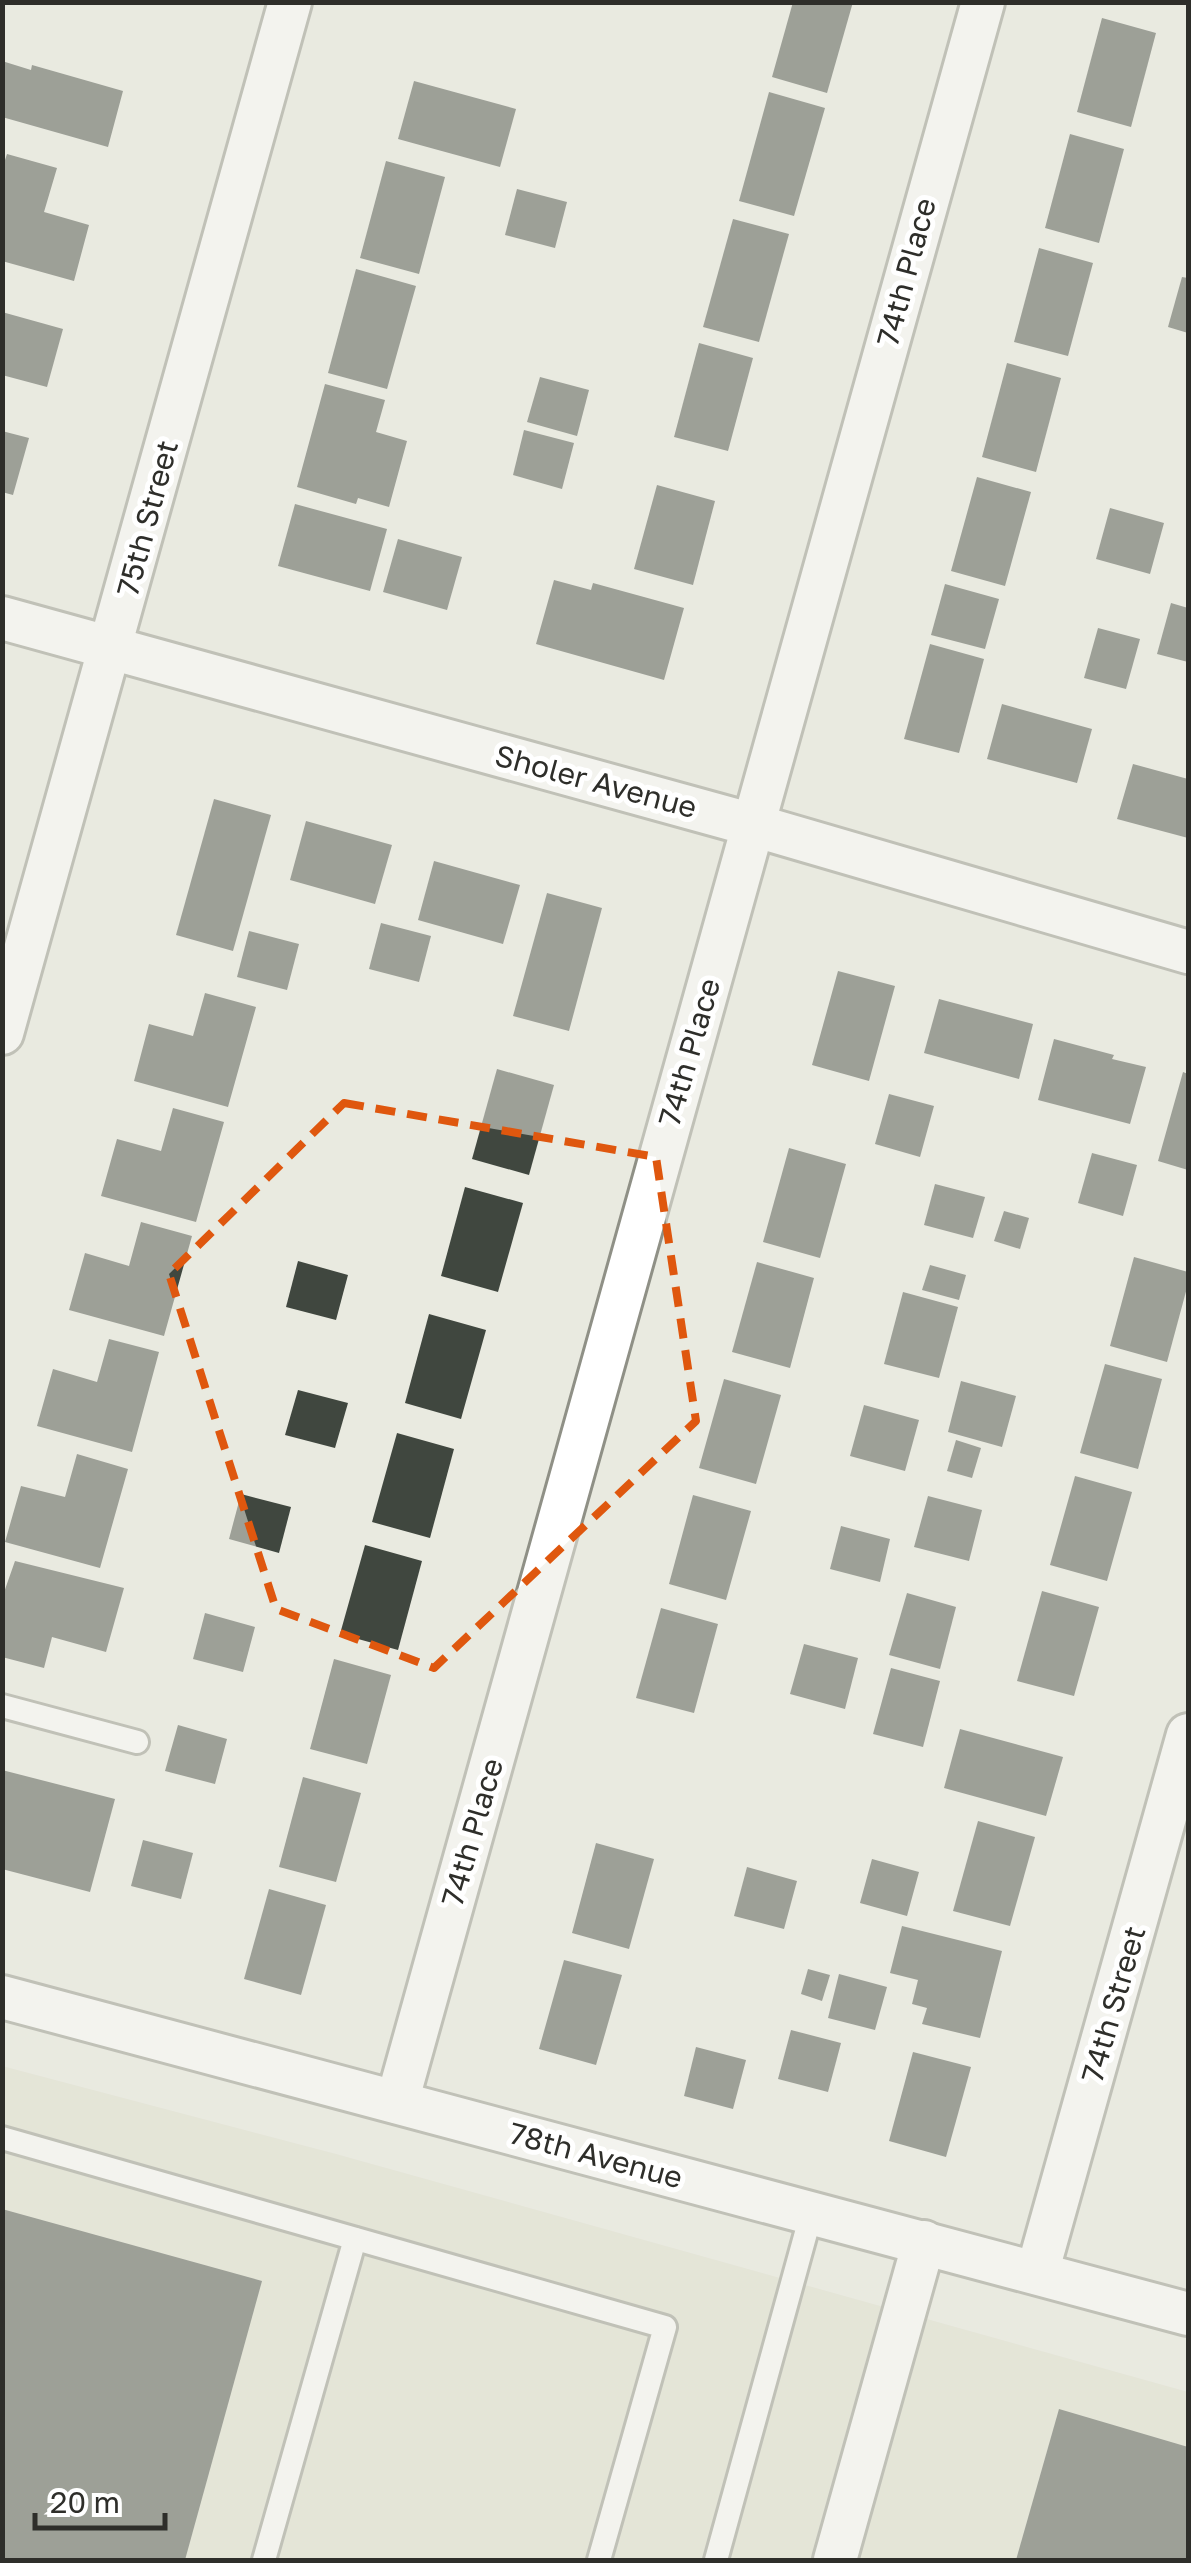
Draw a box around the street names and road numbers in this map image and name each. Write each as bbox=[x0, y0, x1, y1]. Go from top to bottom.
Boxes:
street label: 74th Place bbox=[869, 194, 943, 350]
street label: 75th Street bbox=[109, 436, 185, 600]
street label: Sholer Avenue bbox=[491, 737, 701, 825]
street label: 74th Place bbox=[651, 974, 727, 1130]
street label: 74th Place bbox=[434, 1754, 510, 1910]
street label: 74th Street bbox=[1074, 1922, 1152, 2086]
street label: 78th Avenue bbox=[505, 2115, 687, 2195]

